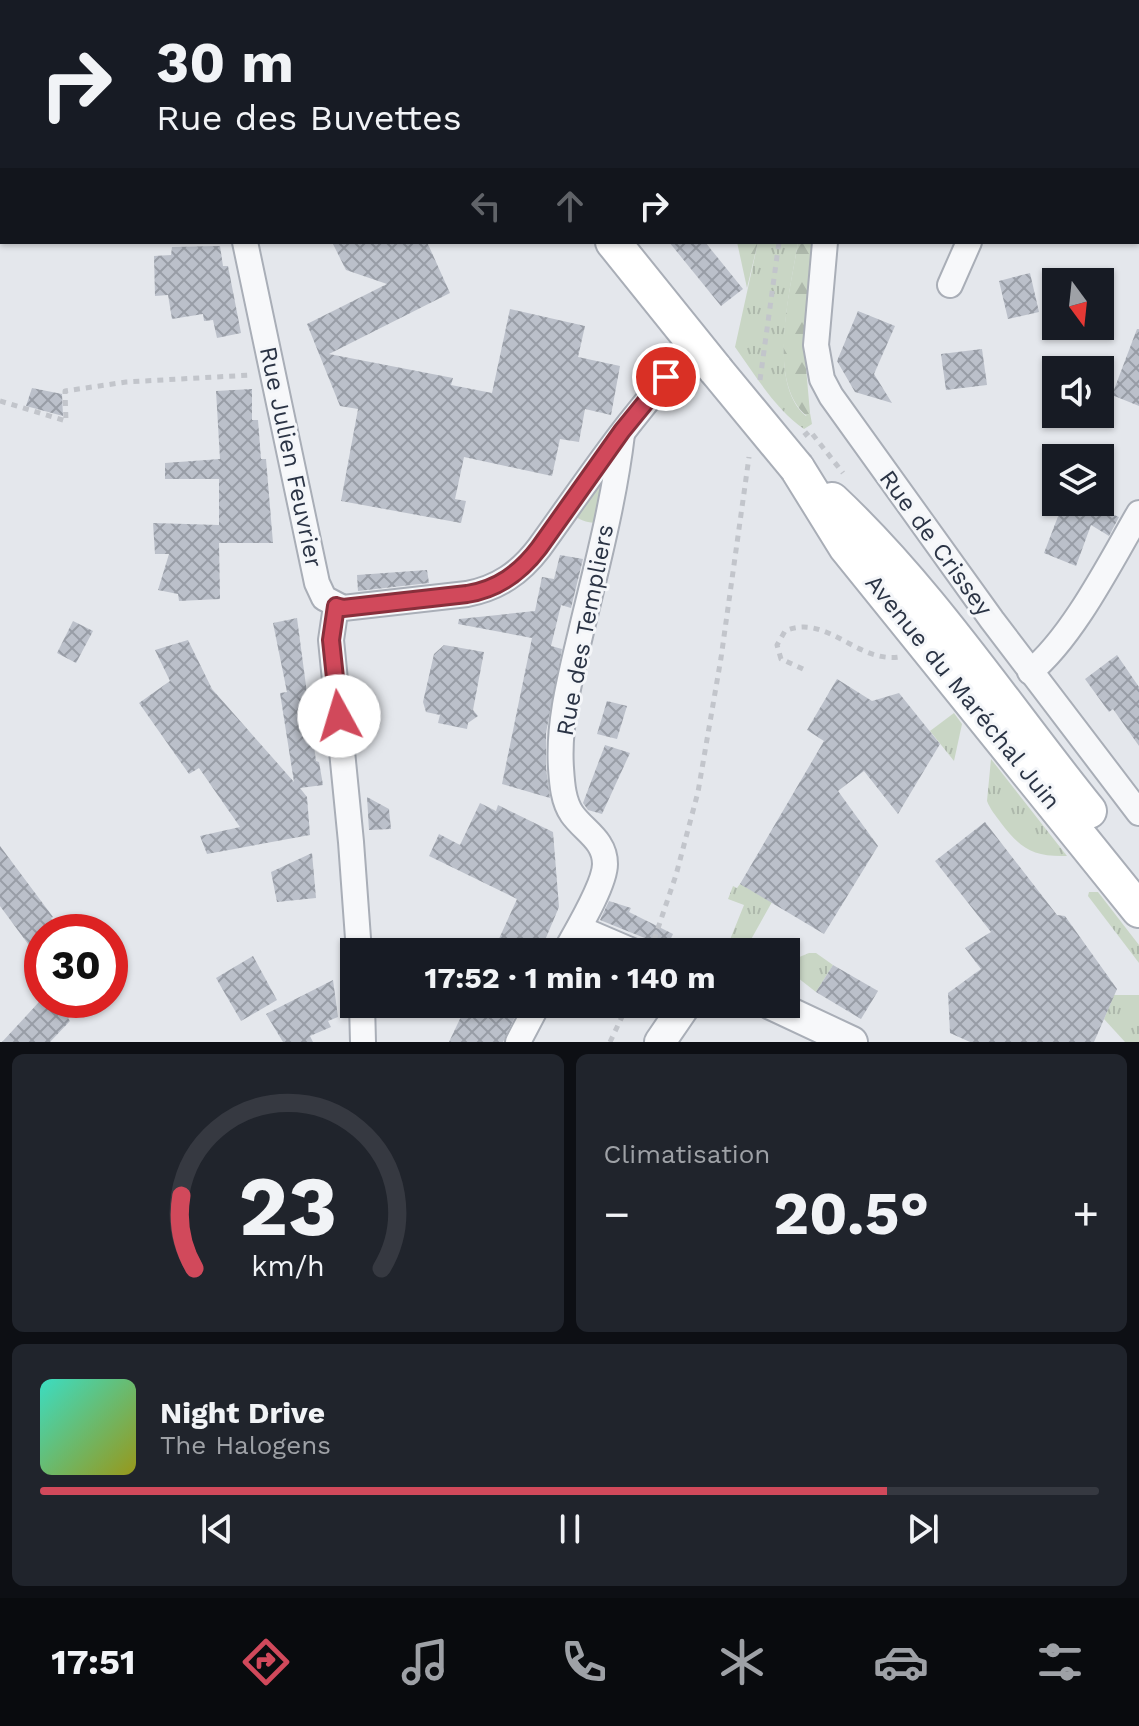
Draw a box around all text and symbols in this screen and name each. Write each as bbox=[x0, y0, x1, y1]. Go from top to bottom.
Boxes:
text: 30 m bbox=[156, 30, 294, 96]
icon: right bbox=[24, 32, 128, 136]
text: Rue des Buvettes bbox=[156, 97, 462, 139]
icon: left bbox=[464, 184, 508, 228]
icon: ahead bbox=[548, 184, 592, 228]
icon: right bbox=[632, 184, 676, 228]
north arrow bbox=[1042, 268, 1114, 340]
map controls bbox=[1042, 268, 1114, 516]
pin bbox=[632, 343, 700, 411]
street label: Rue Julien Feuvrier bbox=[254, 344, 328, 570]
icon: arrive bbox=[644, 355, 688, 399]
button: sound bbox=[1042, 356, 1114, 428]
button: layers bbox=[1042, 444, 1114, 516]
street label: Rue de Crissey bbox=[874, 465, 999, 622]
street label: Rue des Templiers bbox=[551, 522, 619, 738]
street label: Avenue du Maréchal Juin bbox=[860, 569, 1066, 815]
position arrow bbox=[297, 674, 381, 758]
speed limit sign: 30 bbox=[24, 914, 128, 1018]
text: 17:52 · 1 min · 140 m bbox=[425, 960, 715, 995]
text: Climatisation bbox=[604, 1139, 770, 1169]
text: 23 bbox=[238, 1158, 337, 1255]
text: 20.5° bbox=[773, 1178, 929, 1249]
text: − bbox=[604, 1188, 630, 1240]
text: + bbox=[1072, 1188, 1099, 1240]
text: km/h bbox=[251, 1249, 325, 1283]
text: Night Drive bbox=[160, 1395, 325, 1430]
text: The Halogens bbox=[160, 1430, 331, 1460]
icon: previous bbox=[195, 1507, 239, 1551]
icon: pause bbox=[548, 1507, 592, 1551]
icon: next bbox=[901, 1507, 945, 1551]
icon: directions bbox=[238, 1634, 294, 1690]
icon: music bbox=[397, 1634, 453, 1690]
icon: phone bbox=[556, 1634, 612, 1690]
icon: climate bbox=[714, 1634, 770, 1690]
icon: car bbox=[873, 1634, 929, 1690]
icon: filters bbox=[1032, 1634, 1088, 1690]
text: 17:51 bbox=[51, 1641, 135, 1683]

